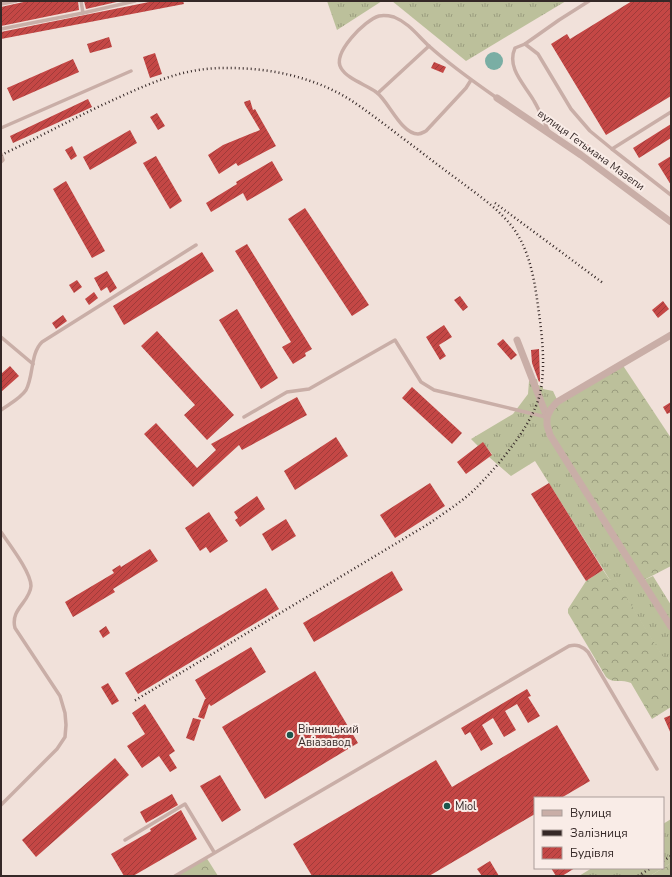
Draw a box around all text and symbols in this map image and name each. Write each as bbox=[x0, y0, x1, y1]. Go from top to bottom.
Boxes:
street label: вулиця Гетьмана Мазепи bbox=[534, 106, 648, 194]
place label: Вінницький Авіазавод bbox=[298, 722, 359, 750]
marker: Вінницький Авіазавод bbox=[285, 730, 295, 740]
legend bbox=[534, 797, 664, 869]
place label: Miol bbox=[455, 799, 477, 814]
marker: Miol bbox=[442, 801, 452, 811]
text: Вулиця bbox=[570, 805, 612, 821]
text: Залізниця bbox=[570, 825, 628, 841]
text: Будівля bbox=[570, 845, 614, 861]

